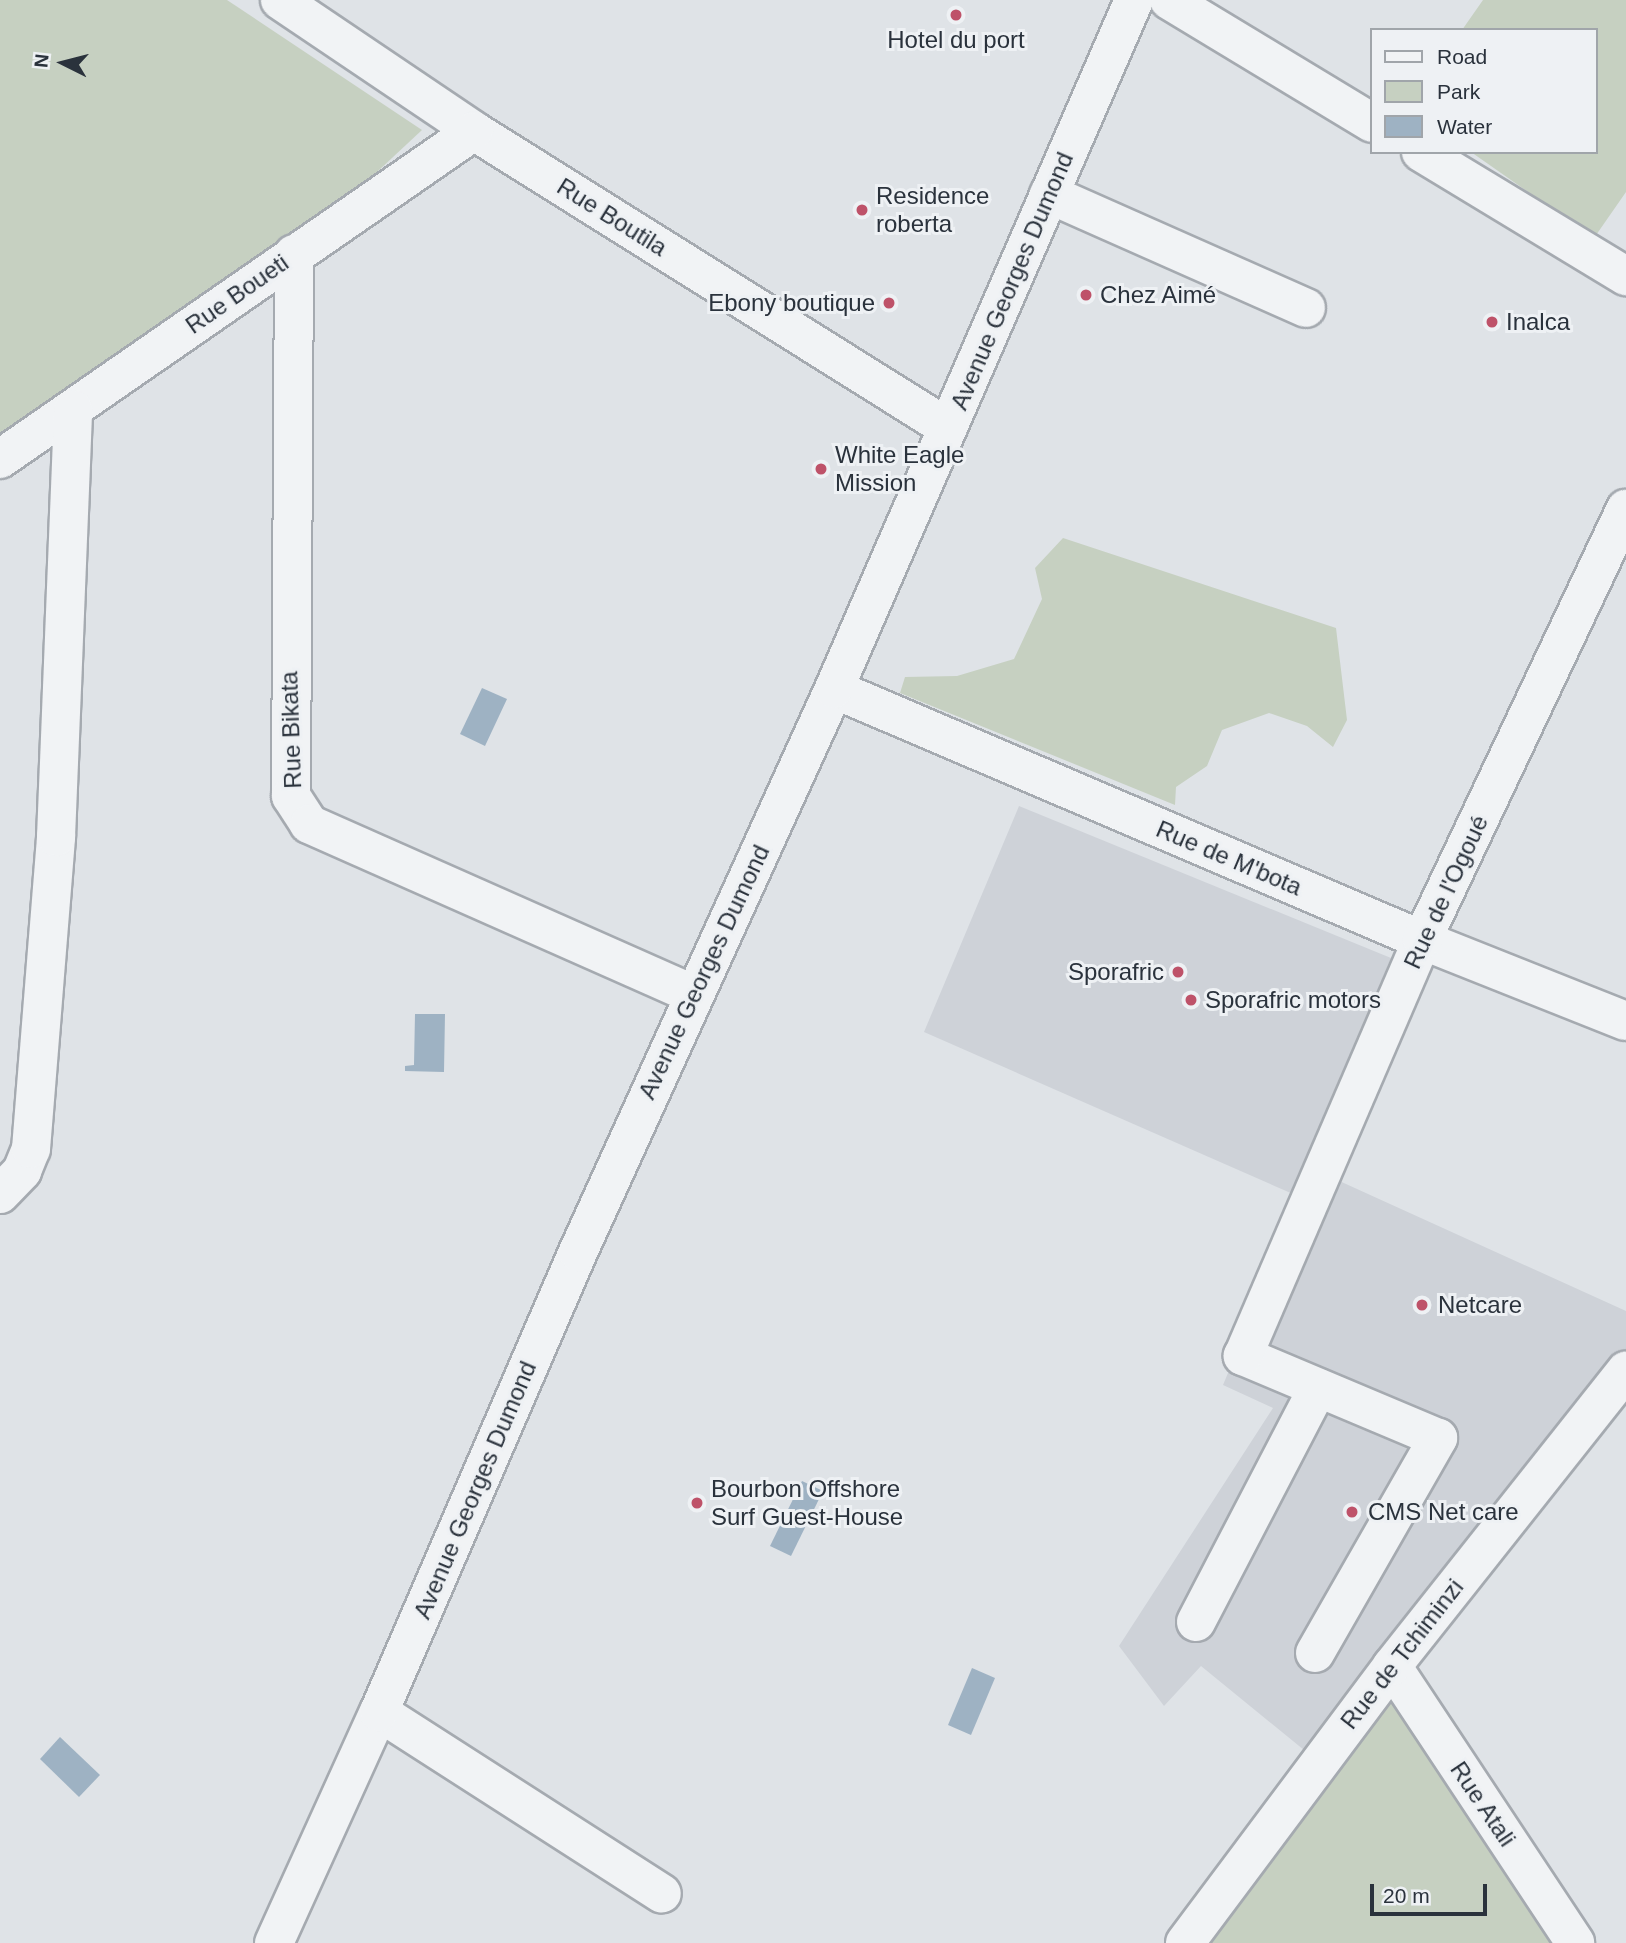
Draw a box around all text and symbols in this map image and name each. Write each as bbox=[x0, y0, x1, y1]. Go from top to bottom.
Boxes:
marker: Hotel du port bbox=[948, 7, 964, 23]
place label: Hotel du port bbox=[887, 26, 1025, 54]
north arrow bbox=[28, 28, 98, 98]
legend bbox=[1370, 28, 1598, 154]
text: Road bbox=[1437, 45, 1487, 68]
text: N bbox=[30, 53, 53, 69]
text: Park bbox=[1437, 80, 1480, 103]
text: Water bbox=[1437, 115, 1492, 138]
street label: Avenue Georges Dumond bbox=[945, 148, 1079, 414]
street label: Rue Boutila bbox=[552, 172, 672, 262]
place label: Residence roberta bbox=[876, 182, 989, 238]
marker: Residence roberta bbox=[854, 202, 870, 218]
street label: Rue Boueti bbox=[180, 248, 294, 340]
place label: Chez Aimé bbox=[1100, 281, 1217, 309]
marker: Chez Aimé bbox=[1078, 287, 1094, 303]
place label: Ebony boutique bbox=[708, 289, 875, 317]
marker: Ebony boutique bbox=[881, 295, 897, 311]
place label: Inalca bbox=[1506, 308, 1570, 336]
marker: Inalca bbox=[1484, 314, 1500, 330]
place label: White Eagle Mission bbox=[835, 441, 964, 497]
marker: White Eagle Mission bbox=[813, 461, 829, 477]
street label: Rue Bikata bbox=[275, 671, 307, 789]
street label: Rue de l'Ogoué bbox=[1398, 811, 1494, 973]
street label: Rue de M'bota bbox=[1152, 814, 1306, 902]
street label: Avenue Georges Dumond bbox=[632, 840, 776, 1104]
place label: Sporafric bbox=[1068, 958, 1164, 986]
marker: Sporafric bbox=[1170, 964, 1186, 980]
place label: Sporafric motors bbox=[1205, 986, 1381, 1014]
marker: Sporafric motors bbox=[1183, 992, 1199, 1008]
place label: Netcare bbox=[1438, 1291, 1522, 1319]
marker: Netcare bbox=[1412, 1295, 1432, 1315]
street label: Avenue Georges Dumond bbox=[408, 1357, 542, 1623]
place label: Bourbon Offshore Surf Guest-House bbox=[711, 1475, 903, 1531]
marker: Bourbon Offshore Surf Guest-House bbox=[689, 1495, 705, 1511]
place label: CMS Net care bbox=[1368, 1498, 1519, 1526]
marker: CMS Net care bbox=[1342, 1502, 1362, 1522]
street label: Rue de Tchiminzi bbox=[1334, 1573, 1470, 1735]
street label: Rue Atali bbox=[1444, 1756, 1522, 1852]
scale bar bbox=[1374, 1870, 1491, 1914]
text: 20 m bbox=[1383, 1884, 1430, 1907]

